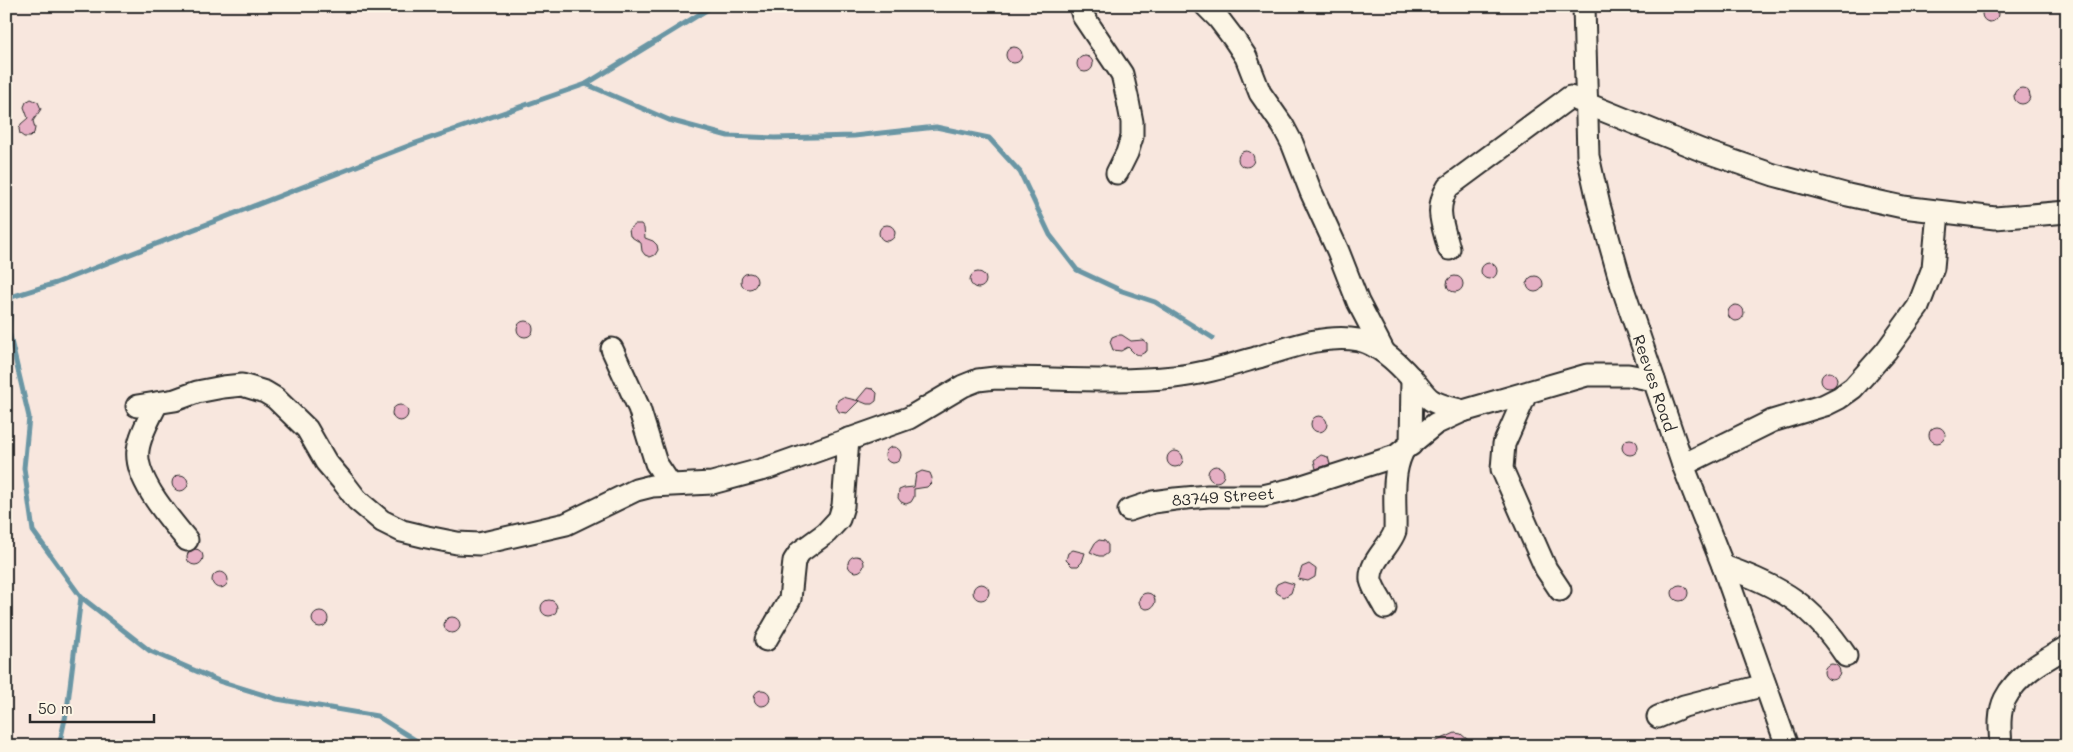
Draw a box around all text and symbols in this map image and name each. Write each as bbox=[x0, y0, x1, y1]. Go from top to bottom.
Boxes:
street label: Reeves Road bbox=[1629, 332, 1681, 434]
street label: 83749 Street bbox=[1171, 482, 1275, 510]
scale bar bbox=[30, 692, 154, 724]
text: 50 m bbox=[38, 698, 73, 718]

